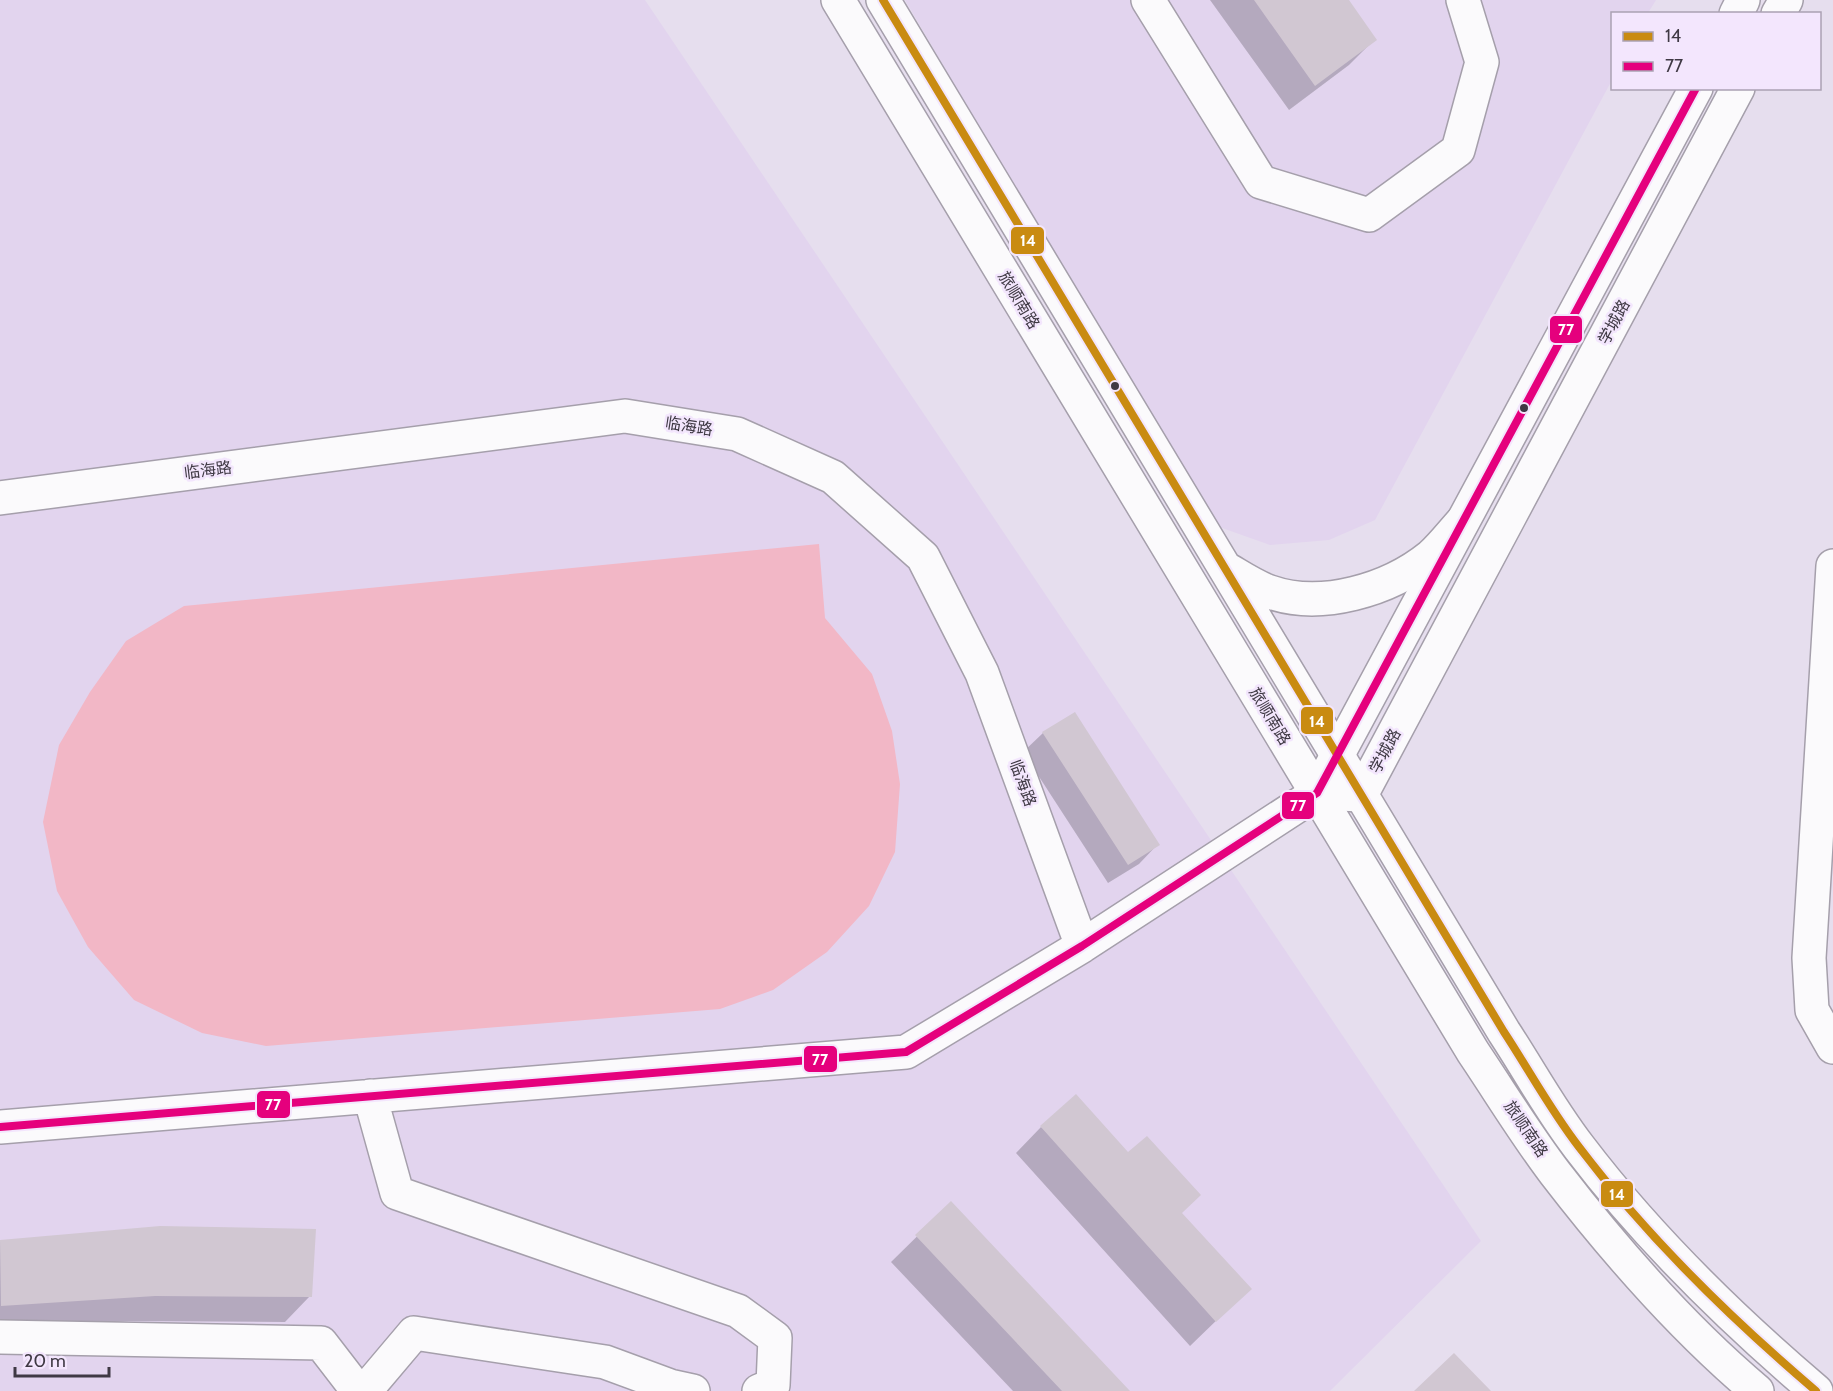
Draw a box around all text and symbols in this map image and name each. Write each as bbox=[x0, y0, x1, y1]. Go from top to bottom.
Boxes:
legend bbox=[1611, 12, 1821, 90]
text: 14 bbox=[1665, 25, 1681, 47]
text: 77 bbox=[1665, 55, 1683, 77]
line badge: 14 bbox=[1010, 226, 1045, 255]
text: 14 bbox=[1020, 231, 1036, 250]
street label: 旅顺南路 bbox=[994, 268, 1044, 332]
street label: 学城路 bbox=[1594, 296, 1634, 348]
line badge: 77 bbox=[1549, 315, 1583, 344]
text: 77 bbox=[1558, 320, 1575, 339]
unlabelled marker bbox=[1109, 380, 1121, 392]
unlabelled marker bbox=[1518, 402, 1530, 414]
street label: 临海路 bbox=[664, 413, 714, 439]
street label: 临海路 bbox=[183, 458, 233, 482]
street label: 旅顺南路 bbox=[1245, 684, 1295, 748]
line badge: 14 bbox=[1300, 706, 1334, 735]
text: 14 bbox=[1309, 712, 1325, 731]
street label: 学城路 bbox=[1365, 725, 1405, 777]
street label: 临海路 bbox=[1006, 757, 1040, 809]
line badge: 77 bbox=[1281, 791, 1315, 820]
text: 77 bbox=[1290, 796, 1307, 815]
line badge: 77 bbox=[803, 1045, 838, 1073]
text: 77 bbox=[812, 1050, 829, 1069]
line badge: 77 bbox=[256, 1090, 291, 1119]
text: 77 bbox=[265, 1095, 282, 1114]
street label: 旅顺南路 bbox=[1500, 1097, 1552, 1161]
line badge: 14 bbox=[1600, 1180, 1634, 1208]
text: 14 bbox=[1609, 1185, 1625, 1204]
scale bar bbox=[15, 1340, 110, 1378]
text: 20 m bbox=[24, 1350, 66, 1372]

